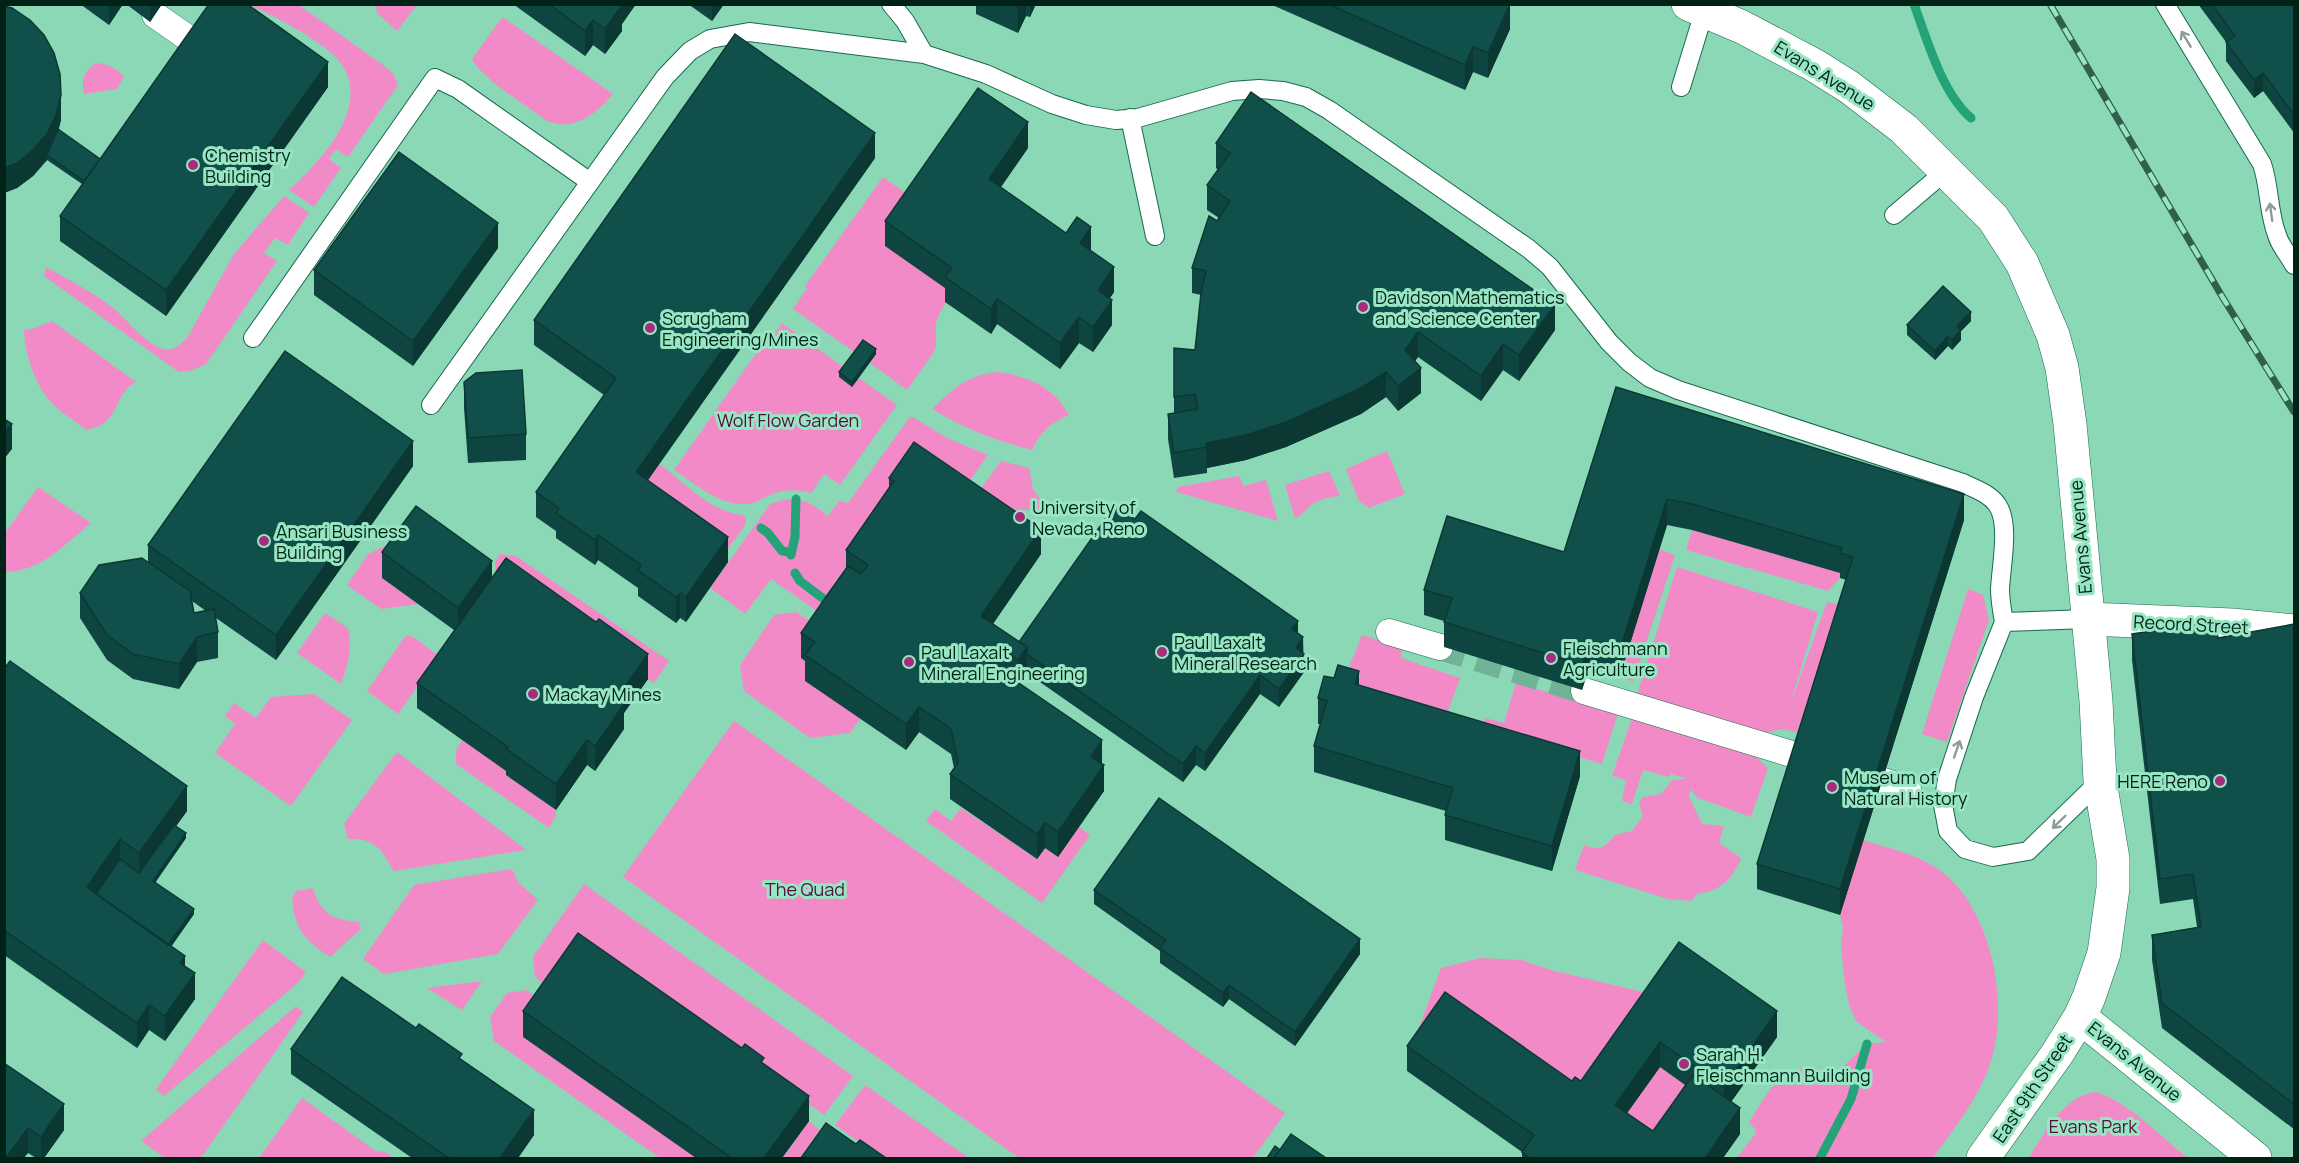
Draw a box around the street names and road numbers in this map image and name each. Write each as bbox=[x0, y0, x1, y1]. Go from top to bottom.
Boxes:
street label: Evans Avenue bbox=[1770, 35, 1880, 115]
street label: Evans Avenue bbox=[2063, 479, 2097, 595]
street label: Record Street bbox=[2133, 609, 2249, 639]
street label: Evans Avenue bbox=[2083, 1016, 2187, 1106]
street label: East 9th Street bbox=[1987, 1029, 2077, 1147]

